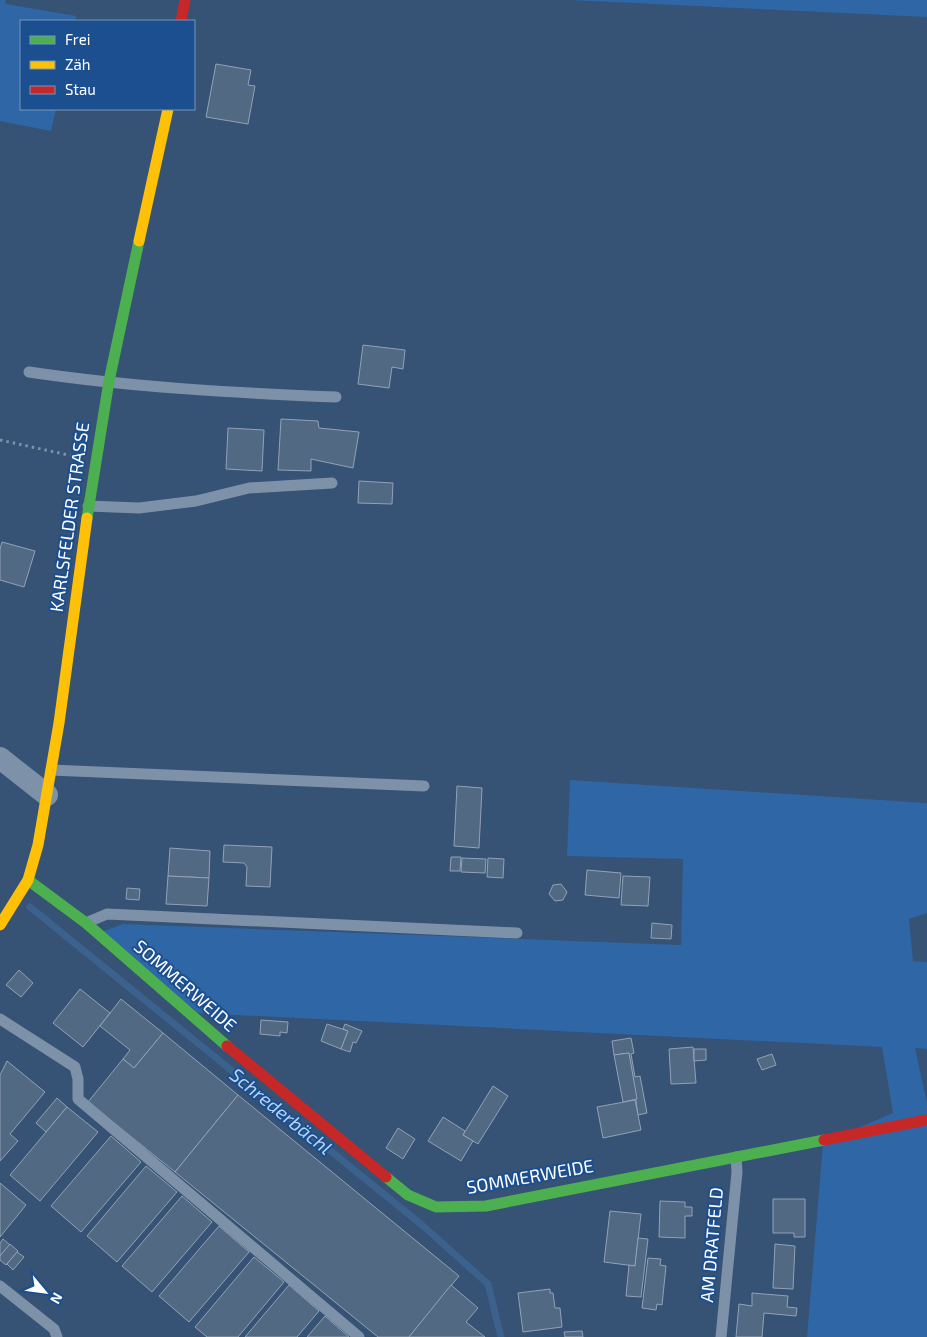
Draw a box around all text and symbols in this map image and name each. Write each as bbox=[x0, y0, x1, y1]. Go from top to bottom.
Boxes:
legend bbox=[20, 20, 195, 110]
text: Frei bbox=[65, 30, 90, 48]
text: Zäh bbox=[65, 55, 90, 73]
text: Stau bbox=[65, 80, 96, 98]
street label: KARLSFELDER STRASSE bbox=[45, 420, 93, 613]
street label: SOMMERWEIDE bbox=[130, 935, 241, 1036]
water label: Schrederbächl bbox=[226, 1062, 337, 1159]
street label: SOMMERWEIDE bbox=[464, 1154, 595, 1198]
street label: AM DRATFELD bbox=[695, 1186, 727, 1303]
north arrow bbox=[20, 1267, 70, 1317]
text: N bbox=[47, 1290, 67, 1307]

